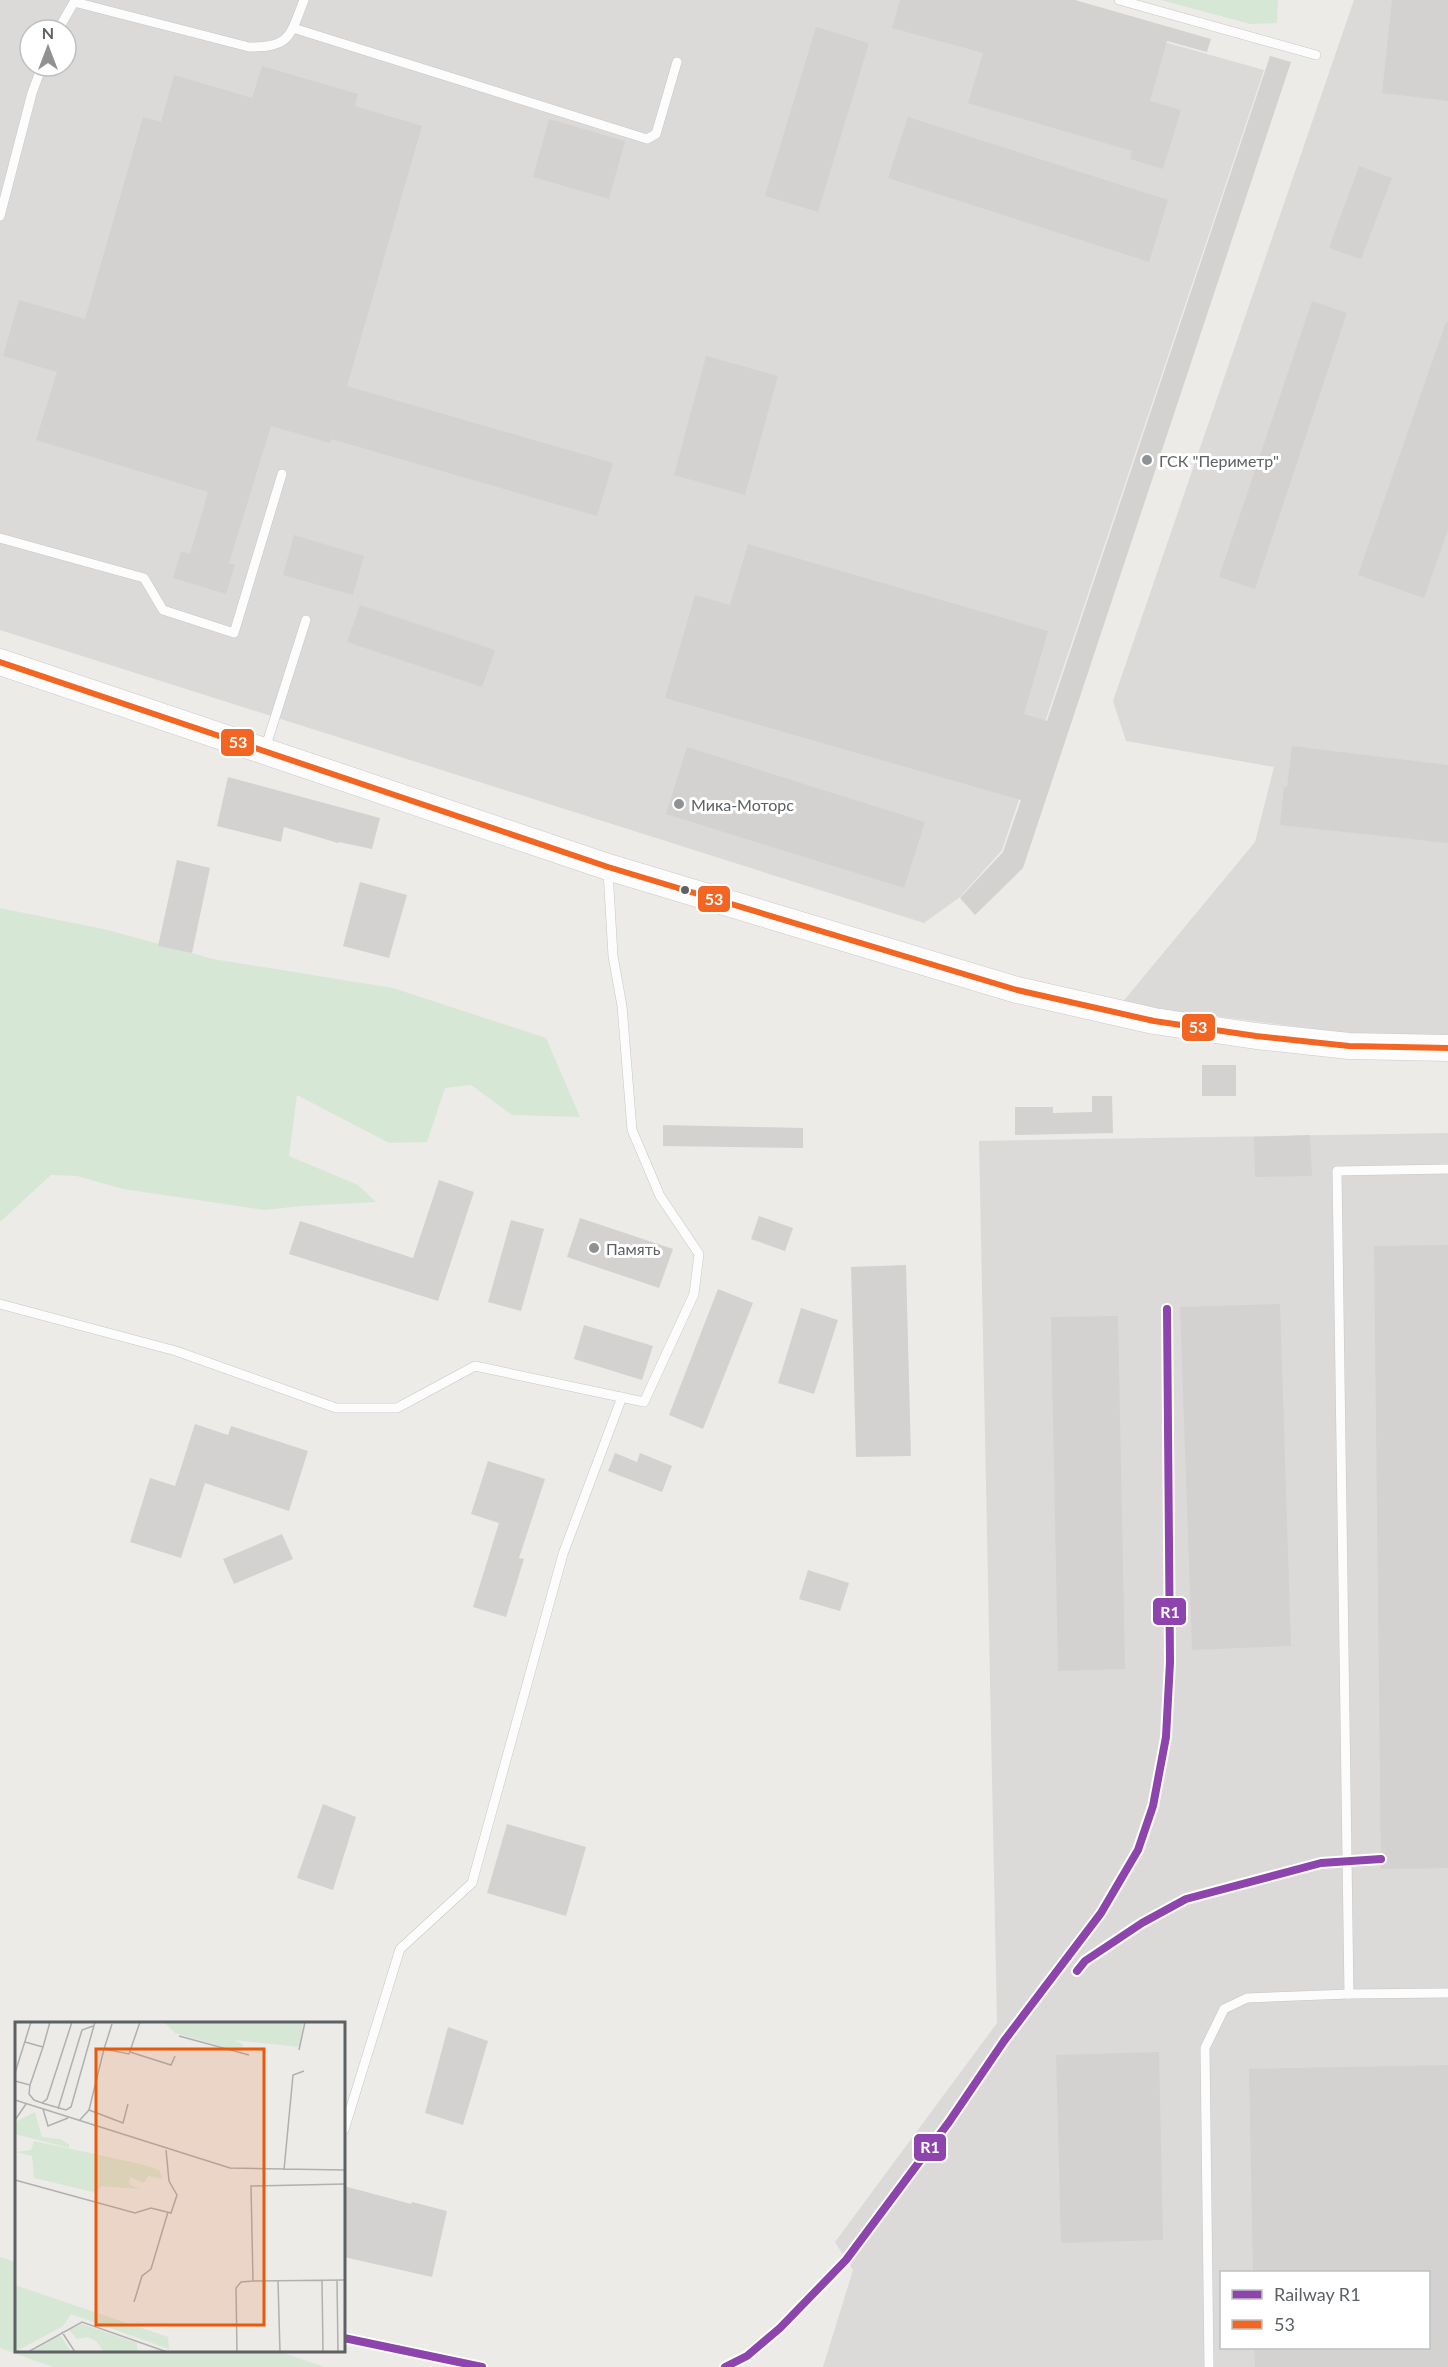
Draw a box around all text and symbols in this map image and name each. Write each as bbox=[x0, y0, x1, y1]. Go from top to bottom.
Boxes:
north arrow bbox=[18, 18, 78, 78]
text: N bbox=[42, 23, 54, 42]
place label: ГСК "Периметр" bbox=[1159, 451, 1279, 470]
marker: ГСК "Периметр" bbox=[1140, 453, 1154, 467]
line badge: 53 bbox=[220, 728, 255, 757]
text: 53 bbox=[229, 732, 247, 751]
place label: Мика-Моторс bbox=[691, 795, 794, 814]
marker: Мика-Моторс bbox=[672, 797, 686, 811]
unlabelled marker bbox=[679, 884, 691, 896]
line badge: 53 bbox=[697, 885, 731, 913]
text: 53 bbox=[705, 889, 723, 908]
line badge: 53 bbox=[1181, 1013, 1216, 1042]
text: 53 bbox=[1189, 1017, 1207, 1036]
place label: Память bbox=[606, 1239, 661, 1258]
marker: Память bbox=[587, 1241, 601, 1255]
line badge: R1 bbox=[1152, 1597, 1187, 1626]
text: R1 bbox=[1160, 1602, 1180, 1621]
inset map bbox=[15, 2022, 345, 2352]
line badge: R1 bbox=[913, 2133, 947, 2162]
text: R1 bbox=[920, 2137, 940, 2156]
legend bbox=[1220, 2271, 1430, 2349]
text: Railway R1 bbox=[1274, 2283, 1361, 2305]
text: 53 bbox=[1274, 2313, 1295, 2335]

